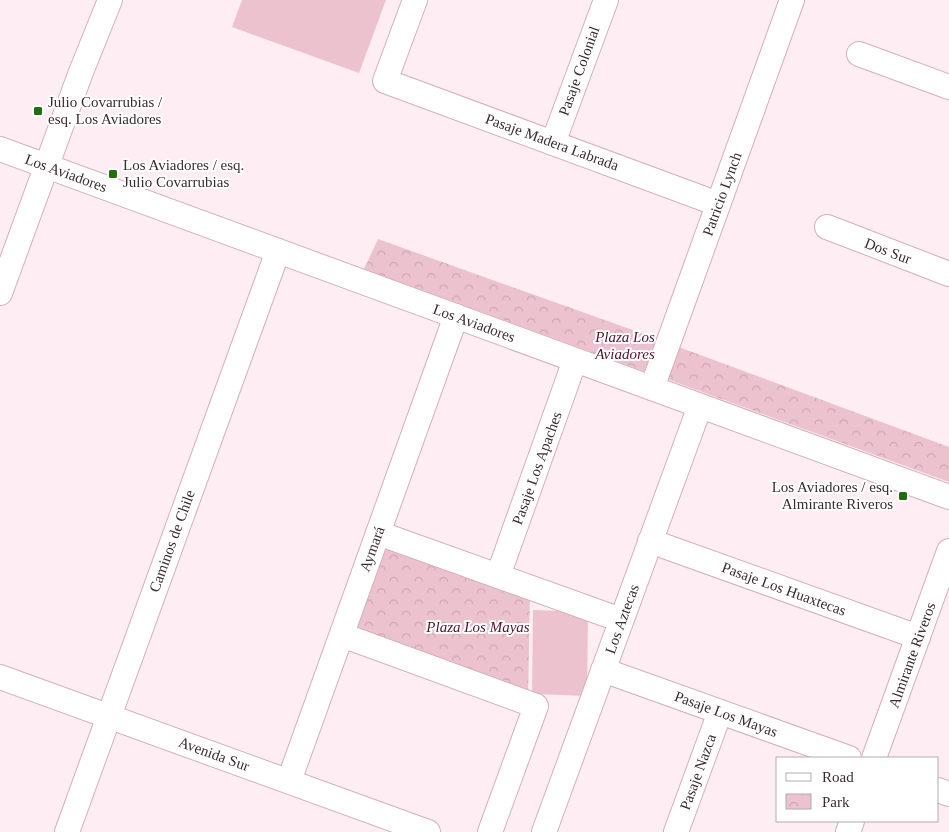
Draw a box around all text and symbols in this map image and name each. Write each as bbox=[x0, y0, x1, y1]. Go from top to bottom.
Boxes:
street label: Pasaje Colonial bbox=[555, 24, 603, 118]
place label: Julio Covarrubias / esq. Los Aviadores bbox=[48, 94, 163, 127]
marker: Julio Covarrubias / esq. Los Aviadores bbox=[32, 105, 44, 117]
street label: Pasaje Madera Labrada bbox=[483, 110, 621, 174]
street label: Patricio Lynch bbox=[699, 149, 745, 238]
street label: Los Aviadores bbox=[23, 151, 109, 195]
place label: Los Aviadores / esq. Julio Covarrubias bbox=[123, 157, 244, 190]
marker: Los Aviadores / esq. Julio Covarrubias bbox=[107, 168, 119, 180]
street label: Dos Sur bbox=[862, 235, 914, 267]
street label: Los Aviadores bbox=[431, 301, 517, 345]
park label: Plaza Los Aviadores bbox=[594, 329, 655, 362]
street label: Pasaje Los Apaches bbox=[509, 409, 565, 527]
place label: Los Aviadores / esq. Almirante Riveros bbox=[772, 479, 893, 512]
street label: Caminos de Chile bbox=[146, 487, 198, 594]
marker: Los Aviadores / esq. Almirante Riveros bbox=[897, 490, 909, 502]
street label: Aymará bbox=[356, 524, 388, 574]
street label: Pasaje Los Huaxtecas bbox=[720, 559, 848, 619]
street label: Los Aztecas bbox=[602, 582, 642, 656]
street label: Almirante Riveros bbox=[885, 600, 939, 710]
park label: Plaza Los Mayas bbox=[425, 619, 530, 635]
street label: Pasaje Los Mayas bbox=[672, 688, 780, 740]
street label: Pasaje Nazca bbox=[677, 732, 719, 812]
street label: Avenida Sur bbox=[176, 734, 252, 774]
legend bbox=[776, 757, 939, 822]
text: Road bbox=[822, 769, 854, 785]
text: Park bbox=[822, 794, 850, 810]

